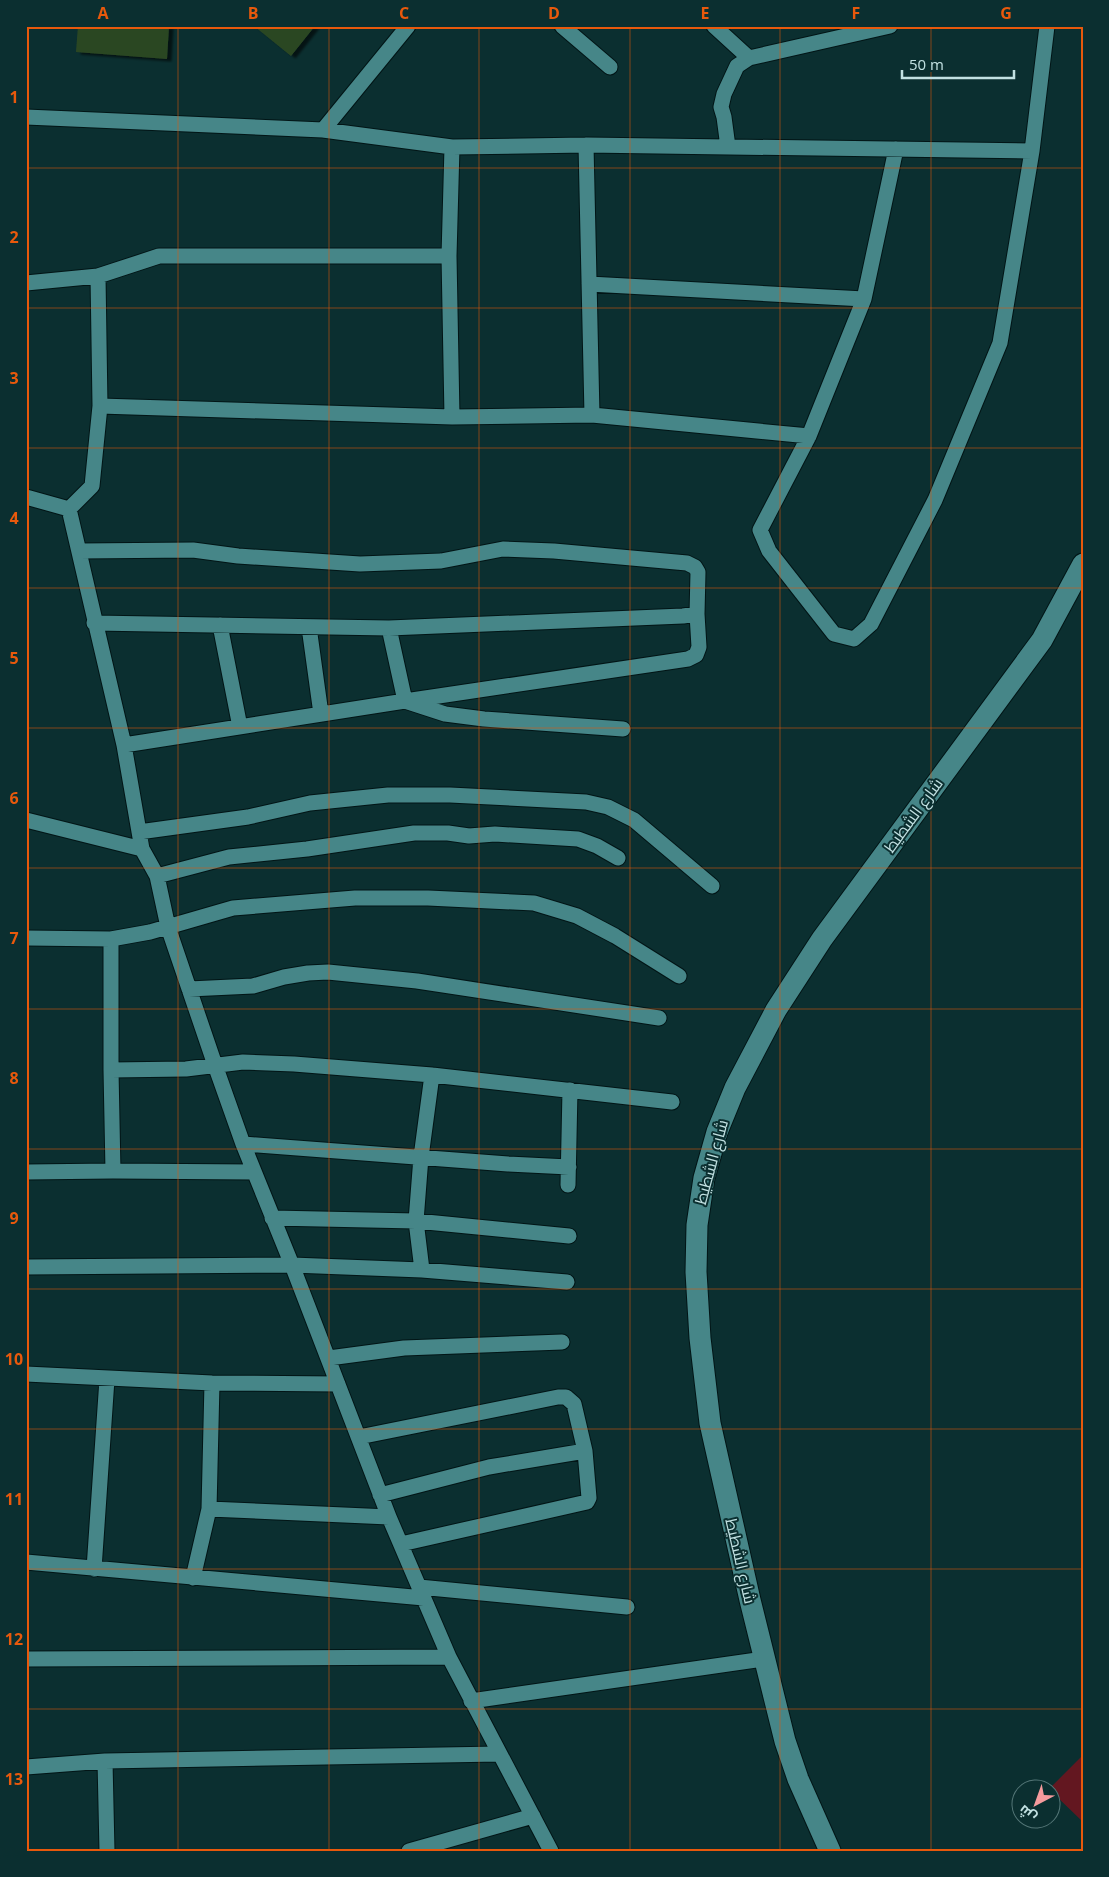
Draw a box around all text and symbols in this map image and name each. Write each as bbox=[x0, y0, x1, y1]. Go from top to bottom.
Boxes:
text: A bbox=[97, 2, 109, 24]
text: B bbox=[248, 2, 258, 24]
text: C bbox=[399, 2, 409, 24]
text: D bbox=[548, 2, 560, 24]
text: E bbox=[701, 2, 710, 24]
text: F bbox=[852, 2, 860, 24]
text: G bbox=[1000, 2, 1012, 24]
scale bar bbox=[902, 48, 1014, 80]
text: 50 m bbox=[909, 54, 944, 74]
text: 1 bbox=[9, 86, 19, 108]
text: 2 bbox=[9, 226, 19, 248]
text: 3 bbox=[9, 367, 19, 389]
text: 4 bbox=[9, 507, 19, 529]
text: 5 bbox=[9, 647, 19, 669]
street label: شارع الشطيط bbox=[879, 773, 948, 857]
text: 6 bbox=[9, 787, 19, 809]
text: 7 bbox=[9, 927, 19, 949]
text: 8 bbox=[9, 1067, 19, 1089]
street label: شارع الشطيط bbox=[689, 1117, 734, 1207]
text: 9 bbox=[9, 1207, 19, 1229]
text: 10 bbox=[5, 1348, 23, 1370]
text: 11 bbox=[5, 1488, 23, 1510]
street label: شارع الشطيط bbox=[720, 1516, 762, 1606]
text: 12 bbox=[5, 1628, 23, 1650]
text: 13 bbox=[5, 1768, 23, 1790]
north arrow bbox=[1012, 1780, 1062, 1830]
text: ش bbox=[1014, 1801, 1040, 1827]

